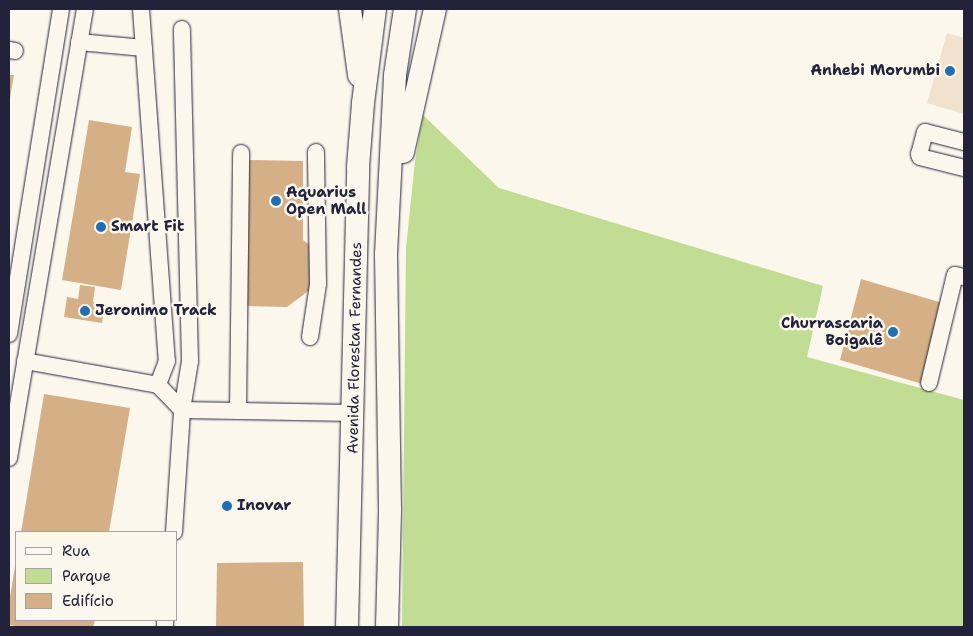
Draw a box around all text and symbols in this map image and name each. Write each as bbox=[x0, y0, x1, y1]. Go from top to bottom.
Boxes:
place label: Anhebi Morumbi bbox=[810, 62, 940, 80]
marker: Anhebi Morumbi bbox=[944, 65, 956, 77]
place label: Aquarius Open Mall bbox=[286, 183, 366, 218]
marker: Aquarius Open Mall bbox=[270, 195, 282, 207]
place label: Smart Fit bbox=[111, 218, 184, 236]
marker: Smart Fit bbox=[95, 221, 107, 233]
street label: Avenida Florestan Fernandes bbox=[344, 242, 366, 454]
place label: Jeronimo Track bbox=[95, 302, 217, 320]
marker: Jeronimo Track bbox=[79, 305, 91, 317]
place label: Churrascaria Boigalê bbox=[781, 314, 883, 349]
marker: Churrascaria Boigalê bbox=[887, 326, 899, 338]
place label: Inovar bbox=[237, 497, 291, 515]
marker: Inovar bbox=[221, 500, 233, 512]
legend bbox=[15, 531, 178, 621]
text: Rua bbox=[62, 541, 90, 561]
text: Parque bbox=[62, 566, 111, 586]
text: Edifício bbox=[62, 591, 114, 611]

